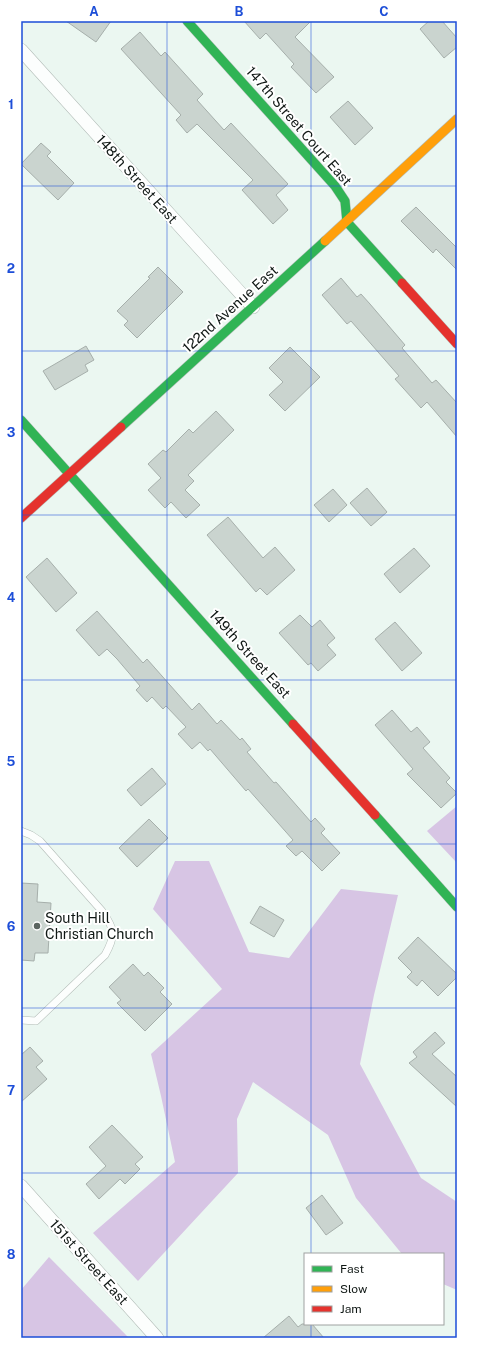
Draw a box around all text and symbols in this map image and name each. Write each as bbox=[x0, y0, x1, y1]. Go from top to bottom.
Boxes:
text: A bbox=[89, 4, 99, 19]
text: B bbox=[235, 4, 244, 19]
text: C bbox=[379, 4, 389, 19]
street label: 147th Street Court East bbox=[243, 63, 355, 189]
text: 1 bbox=[8, 97, 14, 112]
street label: 148th Street East bbox=[93, 132, 181, 226]
text: 2 bbox=[7, 261, 15, 276]
street label: 122nd Avenue East bbox=[179, 262, 281, 356]
text: 3 bbox=[7, 425, 16, 440]
text: 4 bbox=[7, 590, 16, 605]
street label: 149th Street East bbox=[206, 607, 294, 701]
text: 5 bbox=[7, 754, 16, 769]
place label: South Hill Christian Church bbox=[45, 910, 154, 942]
text: 6 bbox=[7, 919, 16, 934]
marker: South Hill Christian Church bbox=[32, 921, 42, 931]
text: 7 bbox=[7, 1083, 15, 1098]
street label: 151st Street East bbox=[47, 1216, 131, 1308]
text: 8 bbox=[7, 1247, 16, 1262]
legend bbox=[304, 1253, 444, 1325]
text: Fast bbox=[340, 1262, 365, 1276]
text: Slow bbox=[340, 1282, 368, 1296]
text: Jam bbox=[340, 1302, 362, 1316]

